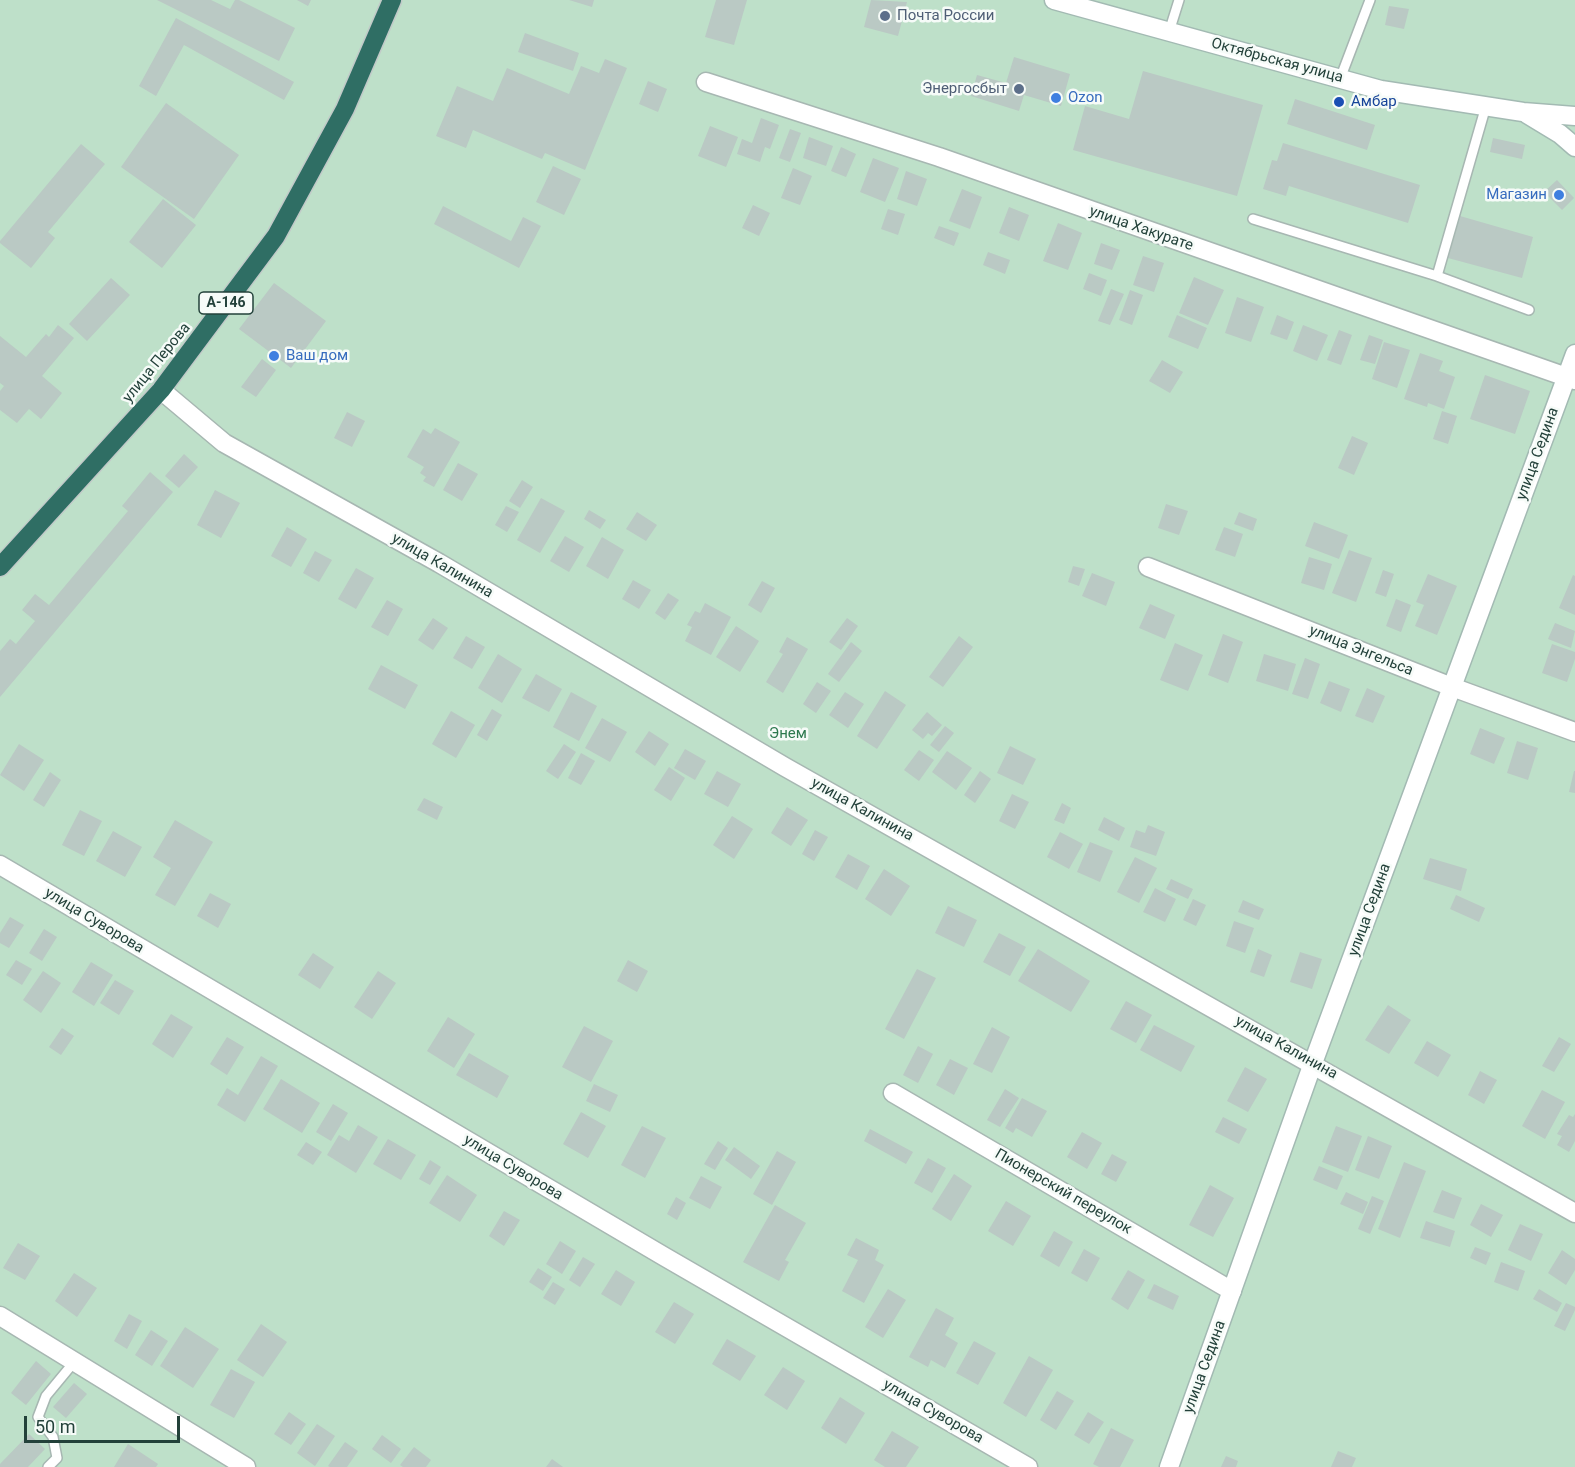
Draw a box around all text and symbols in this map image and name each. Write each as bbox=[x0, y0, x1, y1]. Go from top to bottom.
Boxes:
place label: Почта России bbox=[897, 7, 994, 25]
marker: Почта России bbox=[878, 9, 892, 23]
street label: Октябрьская улица bbox=[1209, 35, 1345, 87]
place label: Энергосбыт bbox=[922, 80, 1007, 98]
marker: Энергосбыт bbox=[1012, 82, 1026, 96]
place label: Ozon bbox=[1068, 89, 1102, 107]
marker: Ozon bbox=[1049, 91, 1063, 105]
place label: Амбар bbox=[1351, 93, 1397, 111]
marker: Амбар bbox=[1332, 95, 1346, 109]
place label: Магазин bbox=[1486, 186, 1547, 204]
marker: Магазин bbox=[1552, 188, 1566, 202]
street label: улица Хакурате bbox=[1087, 203, 1195, 255]
road number: А-146 bbox=[199, 292, 253, 314]
street label: улица Перова bbox=[119, 320, 195, 406]
place label: Ваш дом bbox=[286, 347, 348, 365]
marker: Ваш дом bbox=[267, 349, 281, 363]
street label: улица Седина bbox=[1513, 405, 1563, 503]
street label: улица Калинина bbox=[388, 530, 496, 602]
street label: улица Энгельса bbox=[1306, 622, 1416, 680]
park label: Энем bbox=[769, 725, 807, 743]
street label: улица Калинина bbox=[808, 774, 916, 846]
street label: улица Седина bbox=[1345, 861, 1395, 959]
street label: улица Суворова bbox=[41, 884, 147, 958]
street label: улица Калинина bbox=[1232, 1012, 1340, 1084]
street label: улица Суворова bbox=[460, 1131, 566, 1205]
street label: Пионерский переулок bbox=[991, 1145, 1135, 1239]
street label: улица Седина bbox=[1180, 1318, 1230, 1416]
street label: улица Суворова bbox=[880, 1376, 986, 1448]
scale bar bbox=[27, 1404, 183, 1442]
text: 50 m bbox=[35, 1416, 75, 1437]

